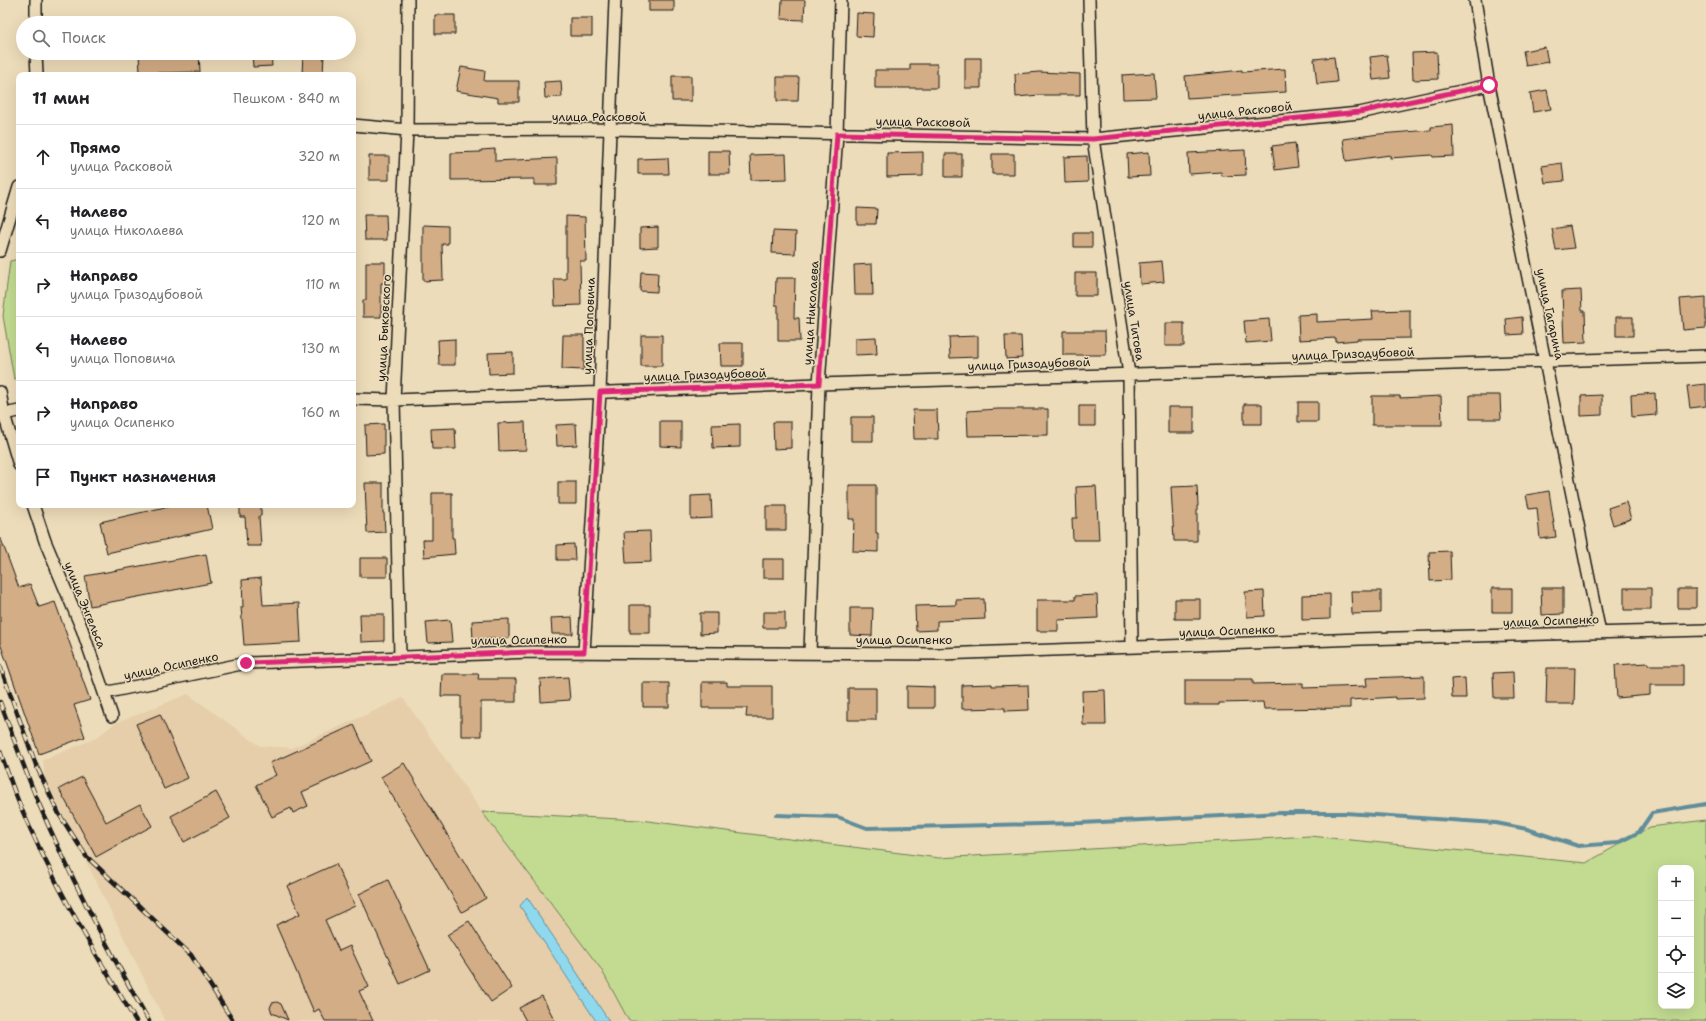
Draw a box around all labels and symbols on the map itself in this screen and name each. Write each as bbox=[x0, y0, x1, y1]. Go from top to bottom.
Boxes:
route start bbox=[1480, 76, 1498, 94]
street label: улица Расковой bbox=[1197, 98, 1293, 124]
street label: улица Расковой bbox=[552, 109, 646, 125]
street label: улица Расковой bbox=[876, 113, 971, 131]
street label: улица Николаева bbox=[799, 260, 823, 366]
street label: улица Гагарина bbox=[1532, 267, 1568, 362]
street label: улица Быковского bbox=[373, 274, 395, 382]
street label: улица Поповича bbox=[579, 277, 599, 375]
street label: улица Титова bbox=[1120, 280, 1148, 363]
street label: улица Гризодубовой bbox=[1291, 344, 1415, 364]
street label: улица Гризодубовой bbox=[967, 354, 1091, 374]
street label: улица Гризодубовой bbox=[643, 365, 767, 385]
street label: улица Энгельса bbox=[60, 559, 110, 651]
street label: улица Осипенко bbox=[1503, 611, 1599, 631]
street label: улица Осипенко bbox=[1179, 621, 1275, 641]
street label: улица Осипенко bbox=[471, 631, 567, 649]
street label: улица Осипенко bbox=[856, 632, 952, 648]
street label: улица Осипенко bbox=[122, 648, 220, 684]
route end bbox=[237, 654, 255, 672]

